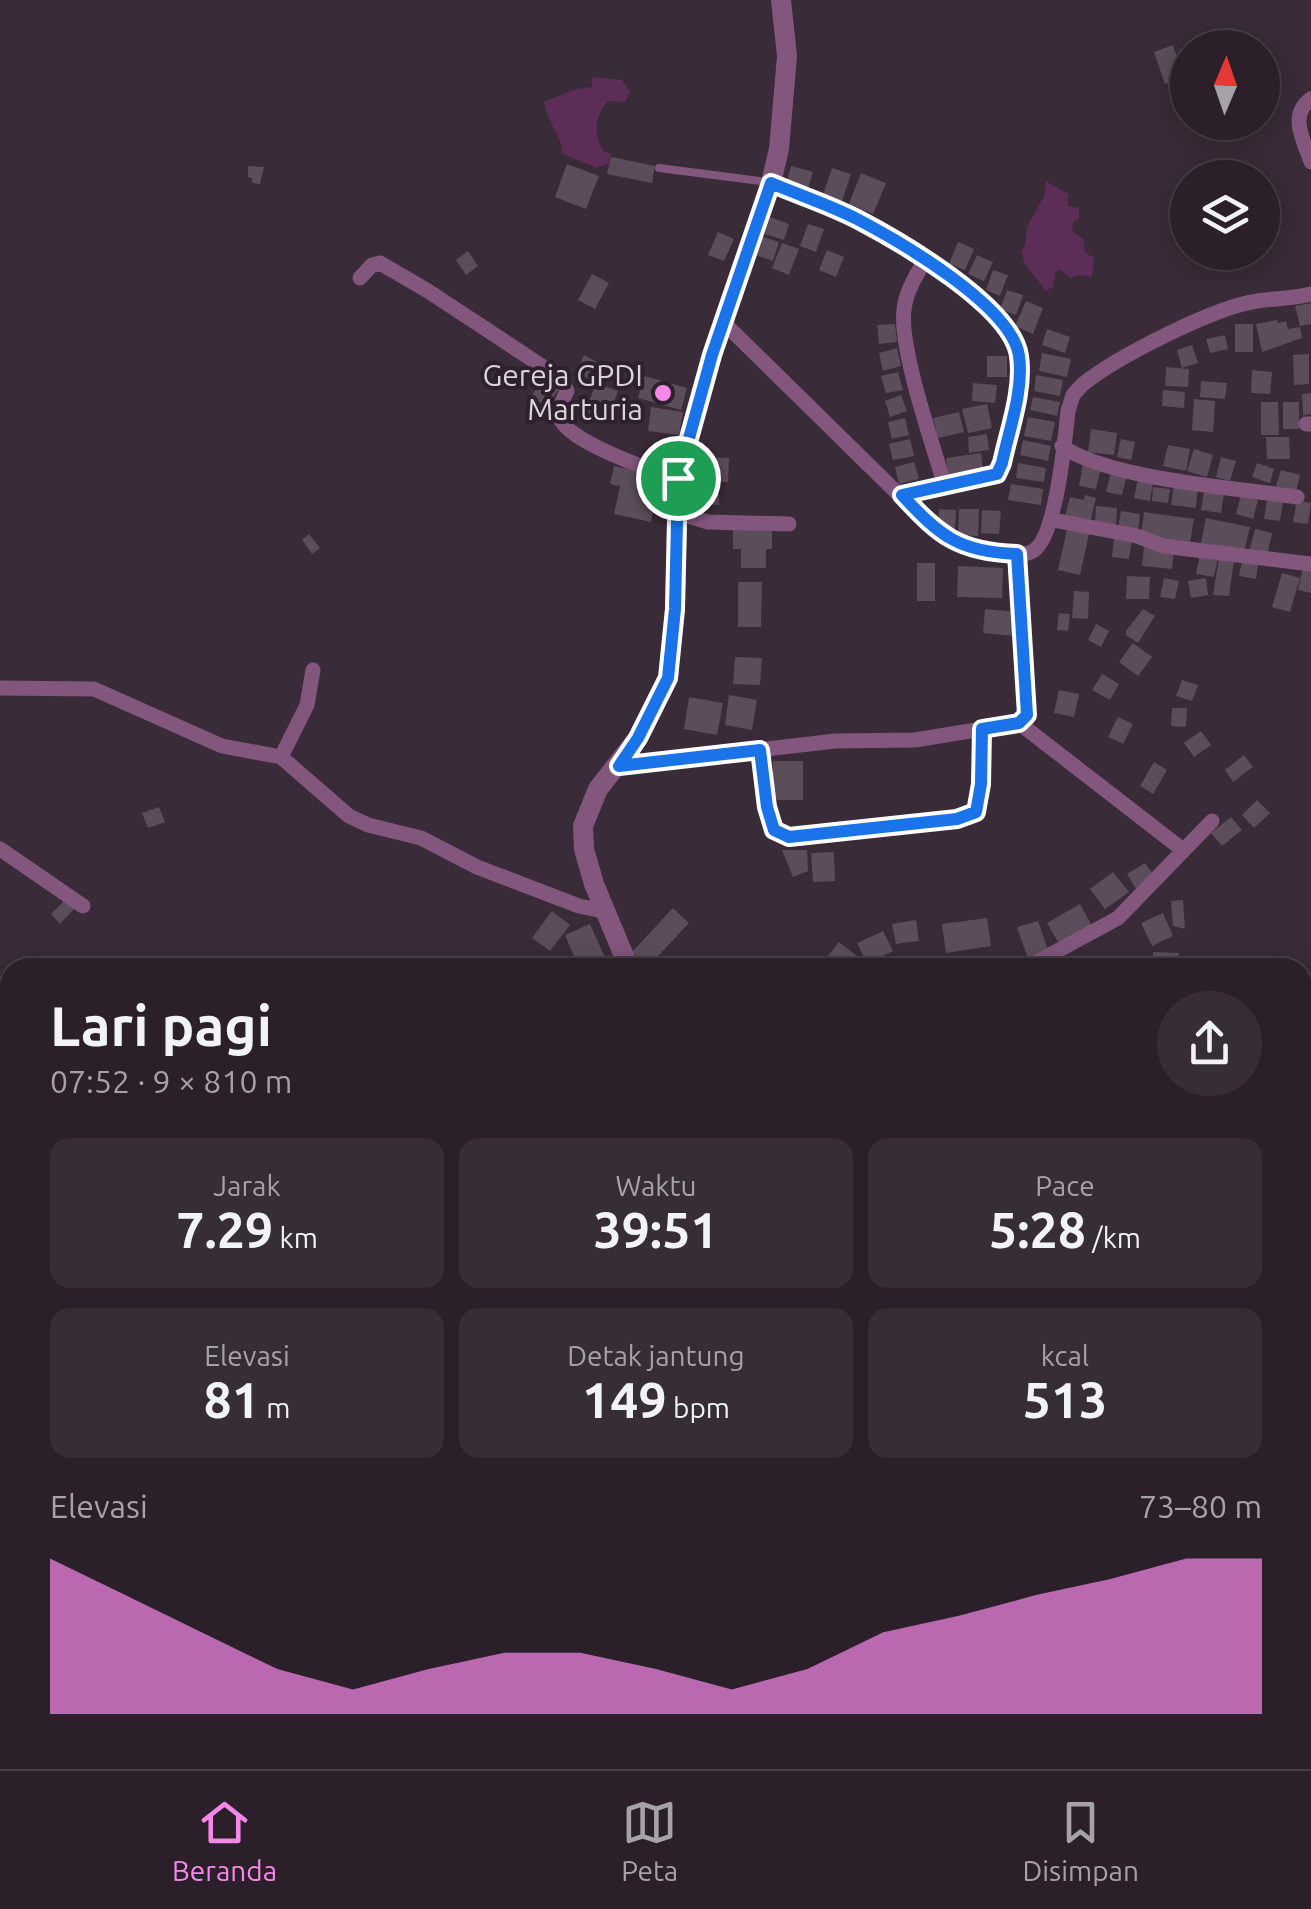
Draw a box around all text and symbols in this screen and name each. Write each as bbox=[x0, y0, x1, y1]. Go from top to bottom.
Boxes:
north arrow bbox=[1170, 30, 1280, 140]
map controls bbox=[1170, 30, 1280, 270]
button: layers bbox=[1170, 160, 1280, 270]
place label: Gereja GPDI Marturia bbox=[482, 358, 643, 426]
marker: Gereja GPDI Marturia bbox=[652, 382, 674, 404]
pin bbox=[636, 436, 721, 521]
icon: arrive bbox=[651, 451, 706, 506]
button: share bbox=[1157, 991, 1262, 1096]
text: Lari pagi bbox=[50, 995, 272, 1056]
text: 07:52 · 9 × 810 m bbox=[50, 1063, 292, 1099]
text: Jarak bbox=[213, 1170, 281, 1201]
text: Waktu bbox=[616, 1170, 696, 1201]
text: Pace bbox=[1035, 1170, 1095, 1201]
text: 7.29 bbox=[176, 1201, 273, 1257]
text: 39:51 bbox=[593, 1201, 719, 1257]
text: 5:28 bbox=[989, 1201, 1086, 1257]
text: km bbox=[273, 1222, 318, 1253]
text: /km bbox=[1086, 1222, 1141, 1253]
text: Elevasi bbox=[204, 1340, 290, 1371]
text: Detak jantung bbox=[567, 1340, 745, 1371]
text: kcal bbox=[1041, 1340, 1089, 1371]
text: 81 bbox=[204, 1371, 260, 1427]
text: 149 bbox=[582, 1371, 667, 1427]
text: 513 bbox=[1023, 1371, 1107, 1427]
text: m bbox=[260, 1392, 290, 1423]
text: bpm bbox=[667, 1392, 730, 1423]
text: Elevasi bbox=[50, 1488, 148, 1524]
text: 73–80 m bbox=[1139, 1488, 1262, 1524]
tab: Beranda bbox=[172, 1795, 277, 1886]
tab: Peta bbox=[621, 1795, 678, 1886]
tab: Disimpan bbox=[1022, 1795, 1139, 1886]

